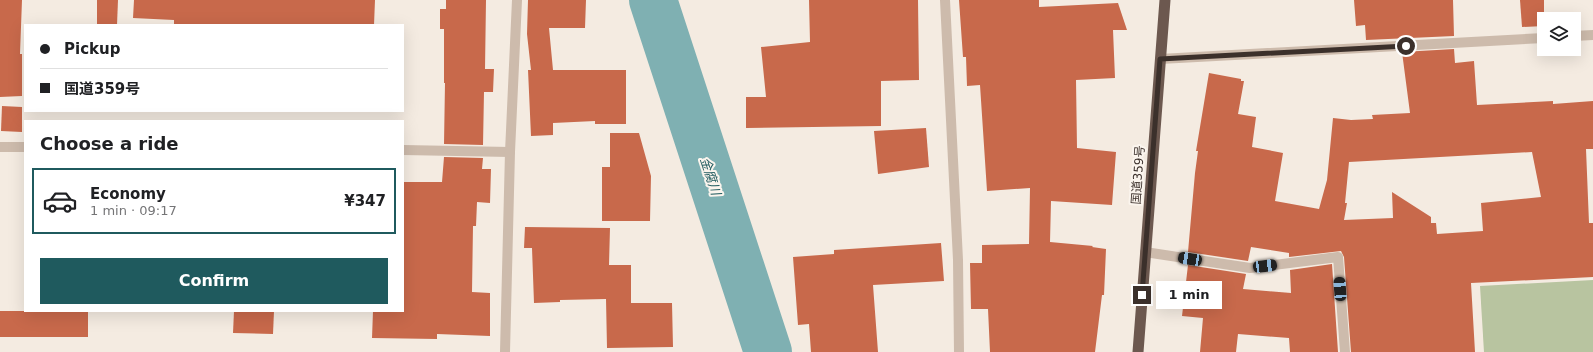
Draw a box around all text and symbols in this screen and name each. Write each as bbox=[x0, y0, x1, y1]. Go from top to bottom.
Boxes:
map controls bbox=[1537, 12, 1581, 56]
button: layers bbox=[1537, 12, 1581, 56]
route start bbox=[1397, 37, 1415, 55]
text: Pickup bbox=[64, 40, 120, 58]
text: 国道359号 bbox=[64, 80, 140, 98]
text: Choose a ride bbox=[40, 133, 179, 154]
street label: 国道359号 bbox=[1129, 145, 1147, 205]
water label: 金腐川 bbox=[697, 155, 724, 199]
icon: car bbox=[42, 183, 78, 219]
text: Economy bbox=[90, 185, 166, 203]
text: ¥347 bbox=[344, 192, 386, 210]
text: 1 min · 09:17 bbox=[90, 203, 177, 218]
car bbox=[1177, 251, 1203, 267]
button: Confirm bbox=[40, 258, 388, 304]
car bbox=[1252, 259, 1278, 273]
car bbox=[1333, 277, 1347, 301]
callout: 1 min bbox=[1156, 281, 1222, 309]
route end bbox=[1133, 286, 1151, 304]
text: 1 min bbox=[1169, 287, 1209, 302]

